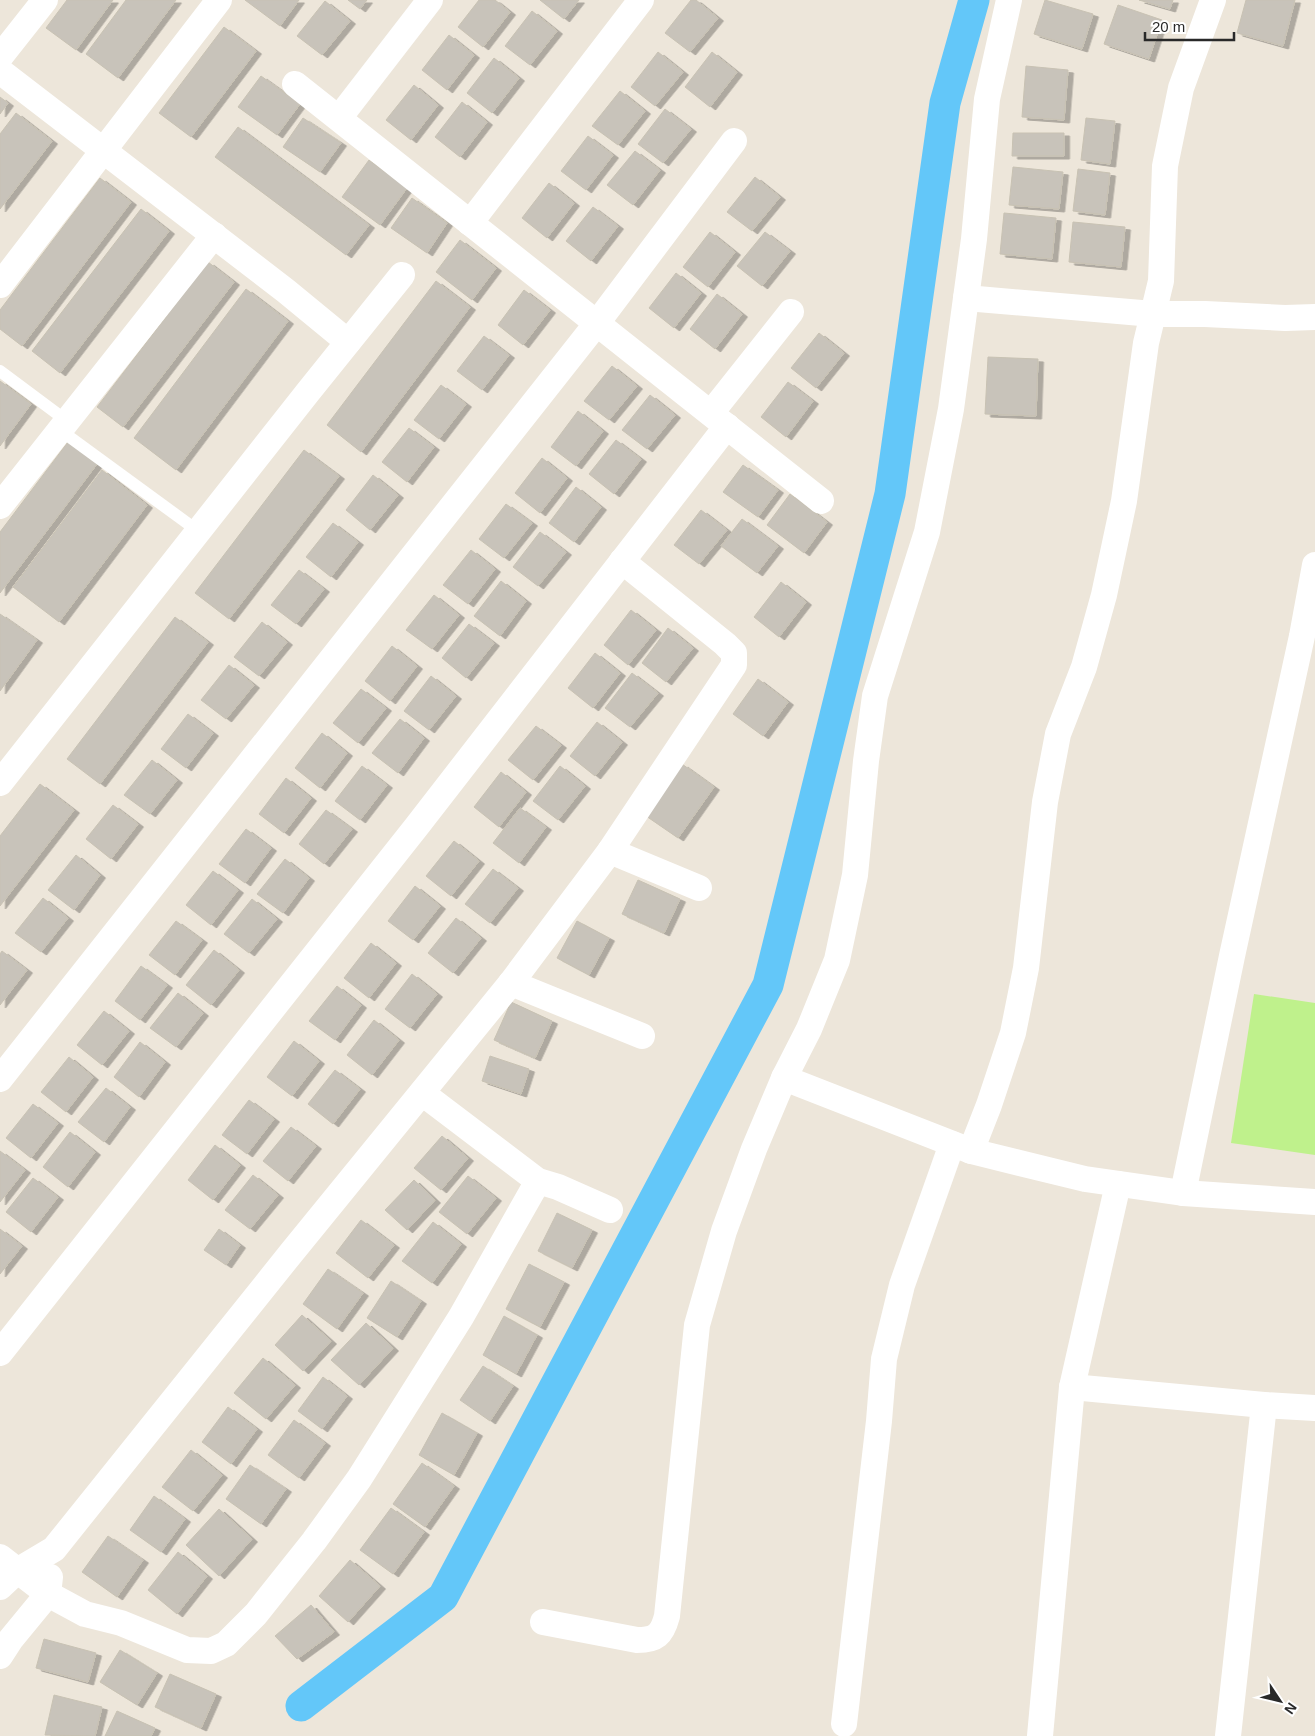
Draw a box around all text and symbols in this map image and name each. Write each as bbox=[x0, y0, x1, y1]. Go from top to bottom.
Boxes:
scale bar bbox=[1145, 10, 1234, 42]
text: 20 m bbox=[1152, 18, 1185, 35]
north arrow bbox=[1255, 1676, 1305, 1726]
text: N bbox=[1281, 1700, 1300, 1717]

